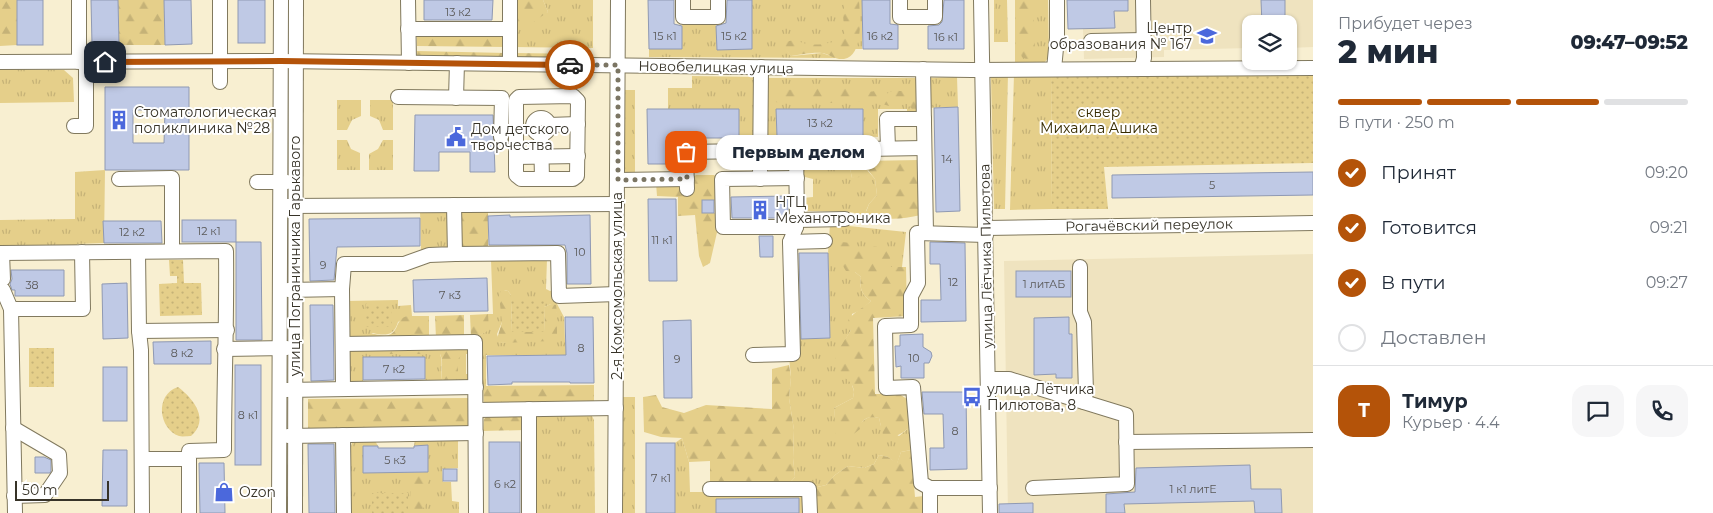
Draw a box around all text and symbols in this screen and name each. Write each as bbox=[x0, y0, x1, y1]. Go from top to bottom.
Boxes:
house number: 13 к2 bbox=[445, 5, 471, 19]
text: Прибудет через bbox=[1338, 14, 1473, 33]
map controls bbox=[1242, 15, 1297, 70]
button: layers bbox=[1242, 15, 1297, 70]
place label: Центр образования № 167 bbox=[1050, 19, 1192, 53]
school or university icon: Центр образования № 167 bbox=[1196, 25, 1218, 47]
house number: 15 к1 bbox=[653, 29, 677, 43]
house number: 15 к2 bbox=[721, 29, 747, 43]
house number: 16 к2 bbox=[867, 29, 893, 43]
house number: 16 к1 bbox=[934, 30, 958, 44]
text: 09:47–09:52 bbox=[1571, 31, 1688, 54]
text: 2 мин bbox=[1338, 32, 1438, 71]
courier bbox=[545, 40, 595, 90]
pin bbox=[84, 41, 126, 83]
icon: home bbox=[91, 48, 119, 76]
icon: car bbox=[556, 51, 584, 79]
street label: Новобелицкая улица bbox=[638, 57, 794, 77]
place label: Стоматологическая поликлиника №28 bbox=[134, 103, 277, 137]
park label: сквер Михаила Ашика bbox=[1040, 103, 1158, 137]
building icon: Стоматологическая поликлиника №28 bbox=[108, 109, 130, 131]
text: В пути · 250 m bbox=[1338, 113, 1455, 132]
house number: 13 к2 bbox=[807, 116, 833, 130]
place label: Дом детского творчества bbox=[471, 120, 569, 154]
public building icon: Дом детского творчества bbox=[445, 126, 467, 148]
pin bbox=[665, 131, 707, 173]
callout: Первым делом bbox=[716, 134, 881, 170]
street label: улица Пограничника Гарькавого bbox=[286, 136, 304, 377]
icon: bag bbox=[672, 138, 700, 166]
text: Первым делом bbox=[732, 143, 865, 162]
house number: 14 bbox=[941, 152, 953, 166]
icon: check bbox=[1338, 159, 1366, 187]
text: Принят bbox=[1381, 161, 1456, 184]
street label: улица Лётчика Пилютова bbox=[975, 163, 997, 350]
text: 09:20 bbox=[1645, 163, 1688, 182]
house number: 5 bbox=[1209, 178, 1215, 192]
street label: 2-я Комсомольская улица bbox=[608, 192, 626, 380]
place label: НТЦ Механотроника bbox=[775, 193, 891, 227]
building icon: НТЦ Механотроника bbox=[749, 199, 771, 221]
icon: check bbox=[1338, 214, 1366, 242]
street label: Рогачёвский переулок bbox=[1065, 215, 1233, 235]
text: Готовится bbox=[1381, 216, 1477, 239]
text: 09:21 bbox=[1649, 218, 1688, 237]
house number: 12 к1 bbox=[197, 224, 221, 238]
house number: 12 к2 bbox=[119, 225, 145, 239]
house number: 11 к1 bbox=[651, 233, 673, 247]
house number: 10 bbox=[574, 245, 586, 259]
house number: 9 bbox=[320, 258, 327, 272]
icon: check bbox=[1338, 269, 1366, 297]
text: В пути bbox=[1381, 271, 1446, 294]
text: 09:27 bbox=[1646, 273, 1688, 292]
house number: 12 bbox=[948, 275, 958, 289]
house number: 1 литАБ bbox=[1023, 277, 1065, 291]
house number: 38 bbox=[25, 278, 39, 292]
house number: 7 к3 bbox=[439, 288, 461, 302]
text: Доставлен bbox=[1381, 326, 1487, 349]
house number: 8 bbox=[577, 341, 585, 355]
house number: 8 к2 bbox=[171, 346, 193, 360]
house number: 10 bbox=[908, 351, 920, 365]
house number: 9 bbox=[674, 352, 681, 366]
house number: 7 к2 bbox=[383, 362, 405, 376]
place label: улица Лётчика Пилютова, 8 bbox=[986, 380, 1095, 414]
button: chat bbox=[1572, 385, 1624, 437]
button: phone bbox=[1636, 385, 1688, 437]
bus stop icon: улица Лётчика Пилютова, 8 bbox=[961, 386, 983, 408]
text: Тимур bbox=[1402, 390, 1468, 413]
text: Т bbox=[1358, 399, 1370, 422]
house number: 8 к1 bbox=[238, 408, 258, 422]
text: Курьер · 4.4 bbox=[1402, 413, 1500, 432]
house number: 8 bbox=[951, 424, 959, 438]
house number: 5 к3 bbox=[384, 453, 406, 467]
house number: 7 к1 bbox=[651, 471, 671, 485]
house number: 6 к2 bbox=[494, 477, 516, 491]
scale bar bbox=[15, 478, 109, 501]
text: 50 m bbox=[22, 481, 58, 499]
shop icon: Ozon bbox=[213, 481, 235, 503]
house number: 1 к1 литЕ bbox=[1169, 482, 1217, 496]
place label: Ozon bbox=[239, 483, 276, 501]

